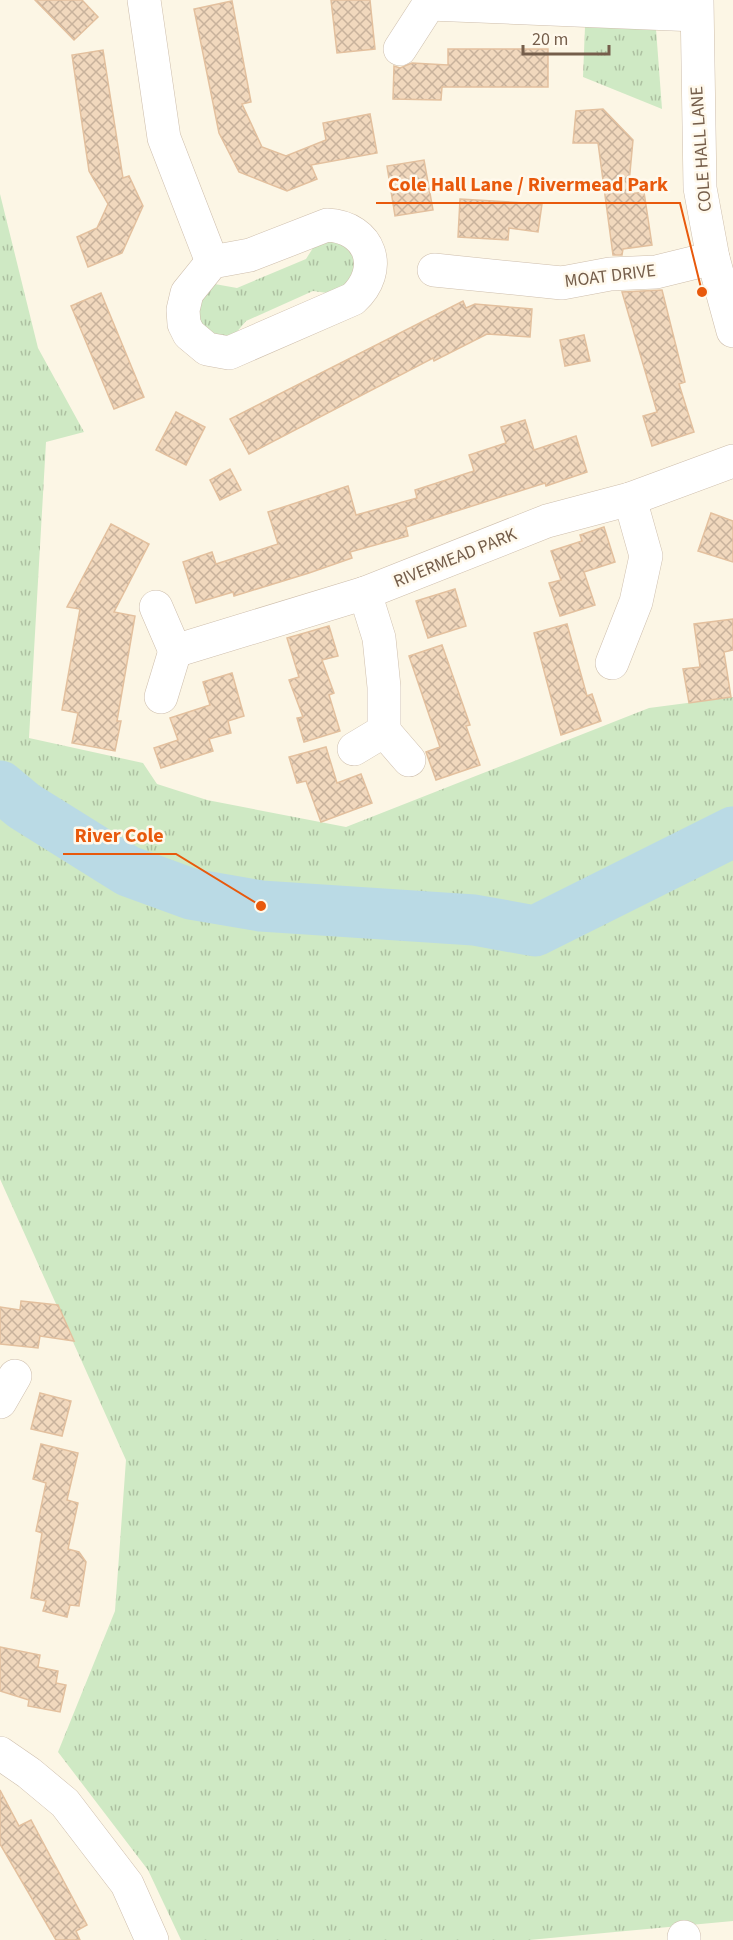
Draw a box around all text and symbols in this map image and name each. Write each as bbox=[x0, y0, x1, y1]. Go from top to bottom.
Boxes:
scale bar bbox=[523, 18, 608, 56]
text: 20 m bbox=[532, 27, 568, 52]
street label: COLE HALL LANE bbox=[684, 85, 718, 213]
callout: Cole Hall Lane / Rivermead Park bbox=[376, 165, 680, 203]
text: Cole Hall Lane / Rivermead Park bbox=[388, 171, 668, 199]
street label: MOAT DRIVE bbox=[563, 258, 657, 294]
street label: RIVERMEAD PARK bbox=[390, 522, 521, 594]
callout: River Cole bbox=[63, 816, 176, 854]
text: River Cole bbox=[74, 822, 164, 850]

